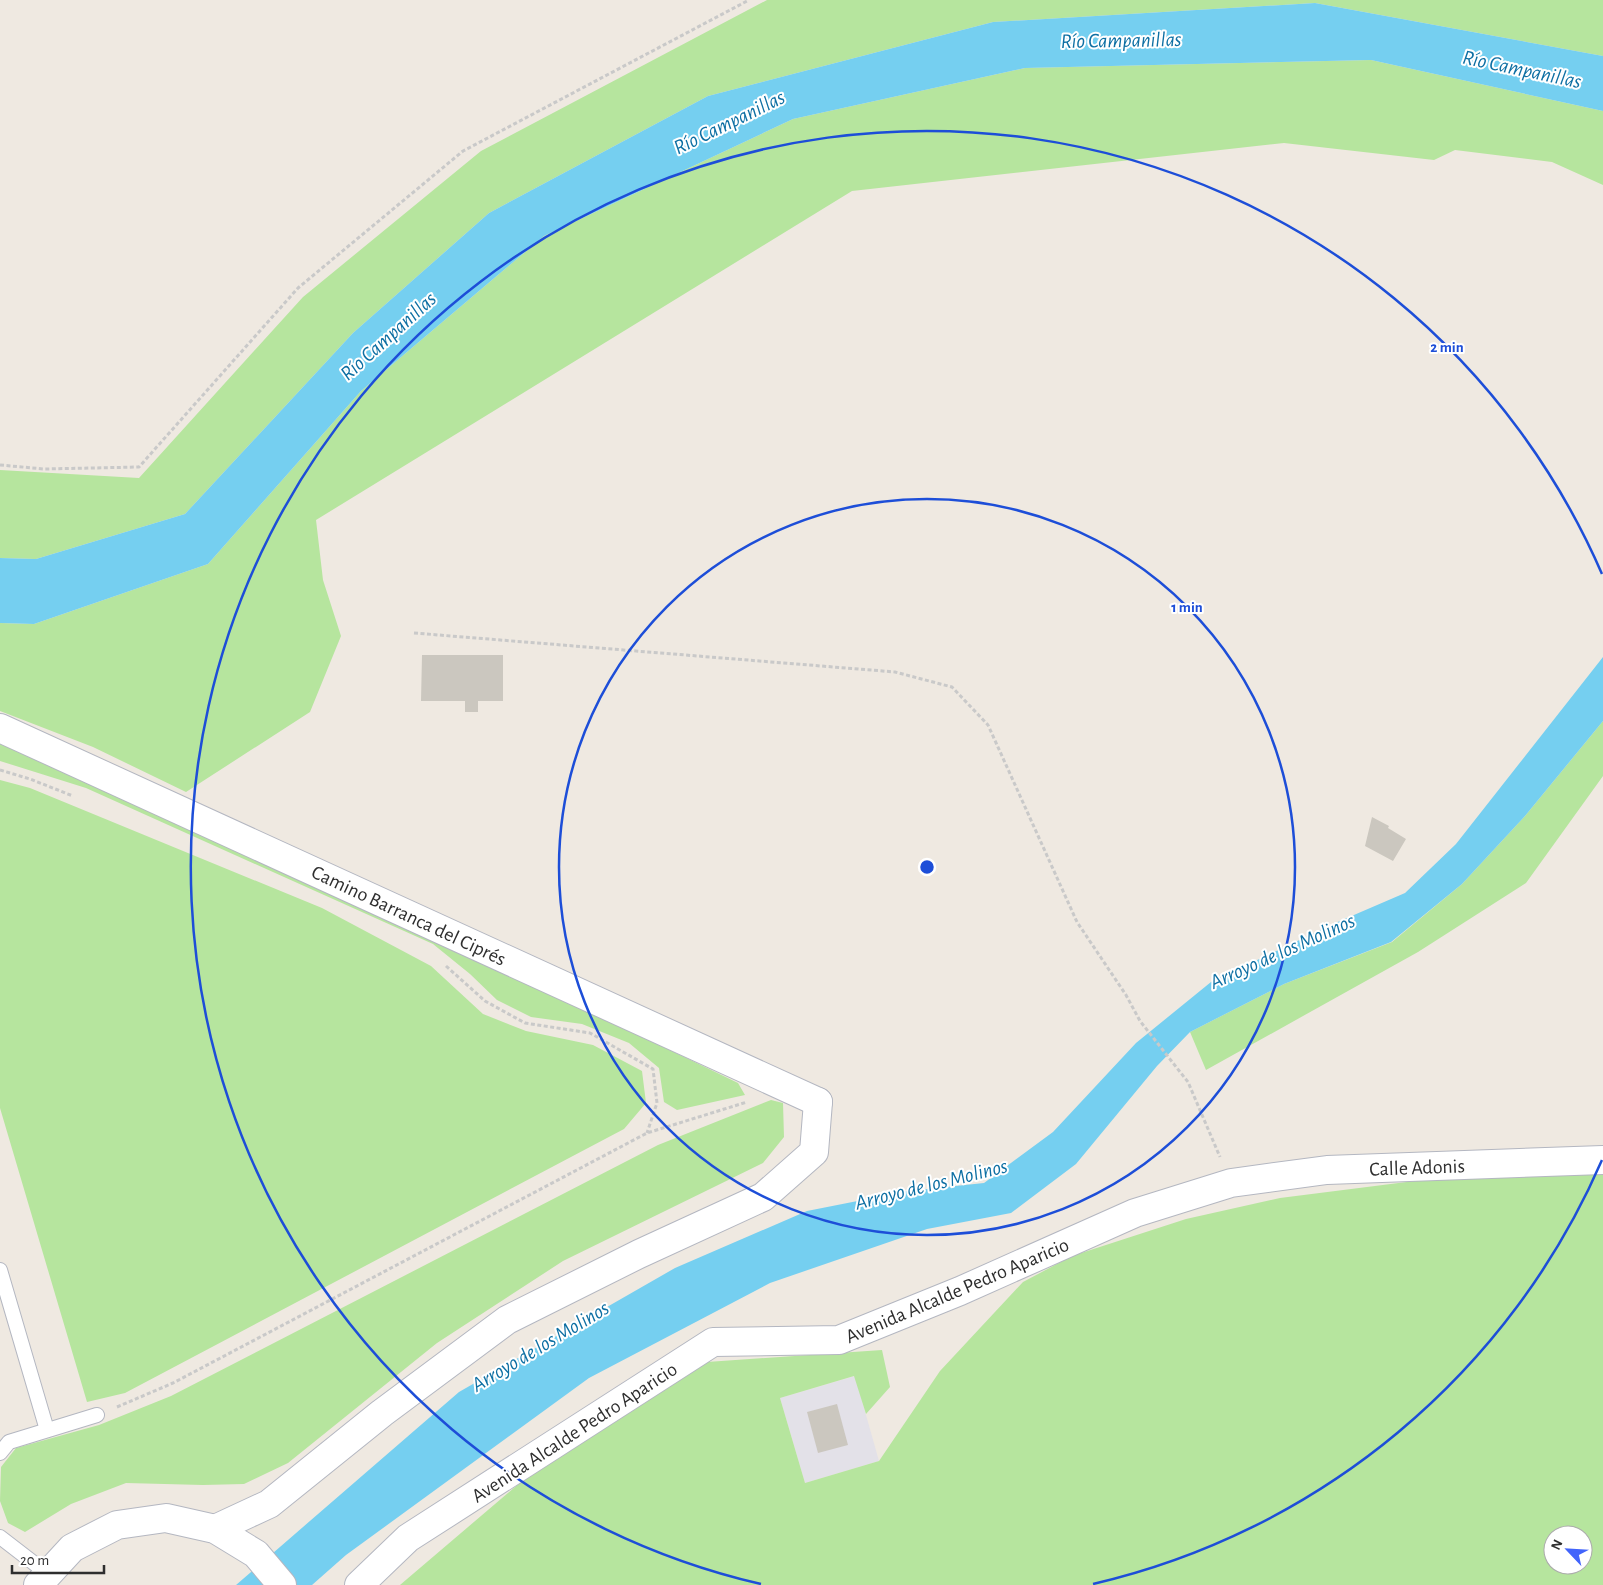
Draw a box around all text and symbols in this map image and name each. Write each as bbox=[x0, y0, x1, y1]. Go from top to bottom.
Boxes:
water label: Río Campanillas bbox=[1060, 29, 1182, 53]
water label: Río Campanillas bbox=[1460, 47, 1583, 93]
water label: Río Campanillas bbox=[670, 86, 789, 159]
water label: Río Campanillas bbox=[336, 288, 441, 385]
text: 2 min bbox=[1430, 340, 1464, 355]
text: 1 min bbox=[1171, 600, 1203, 615]
centre of rings bbox=[918, 858, 936, 876]
street label: Camino Barranca del Ciprés bbox=[308, 862, 509, 970]
water label: Arroyo de los Molinos bbox=[1206, 910, 1358, 993]
water label: Arroyo de los Molinos bbox=[852, 1155, 1010, 1214]
street label: Calle Adonis bbox=[1369, 1156, 1465, 1180]
street label: Avenida Alcalde Pedro Aparicio bbox=[843, 1235, 1072, 1347]
water label: Arroyo de los Molinos bbox=[467, 1297, 613, 1396]
street label: Avenida Alcalde Pedro Aparicio bbox=[468, 1359, 681, 1507]
north arrow bbox=[1543, 1525, 1593, 1575]
text: N bbox=[1549, 1538, 1566, 1552]
scale bar bbox=[12, 1542, 105, 1574]
text: 20 m bbox=[20, 1553, 49, 1568]

